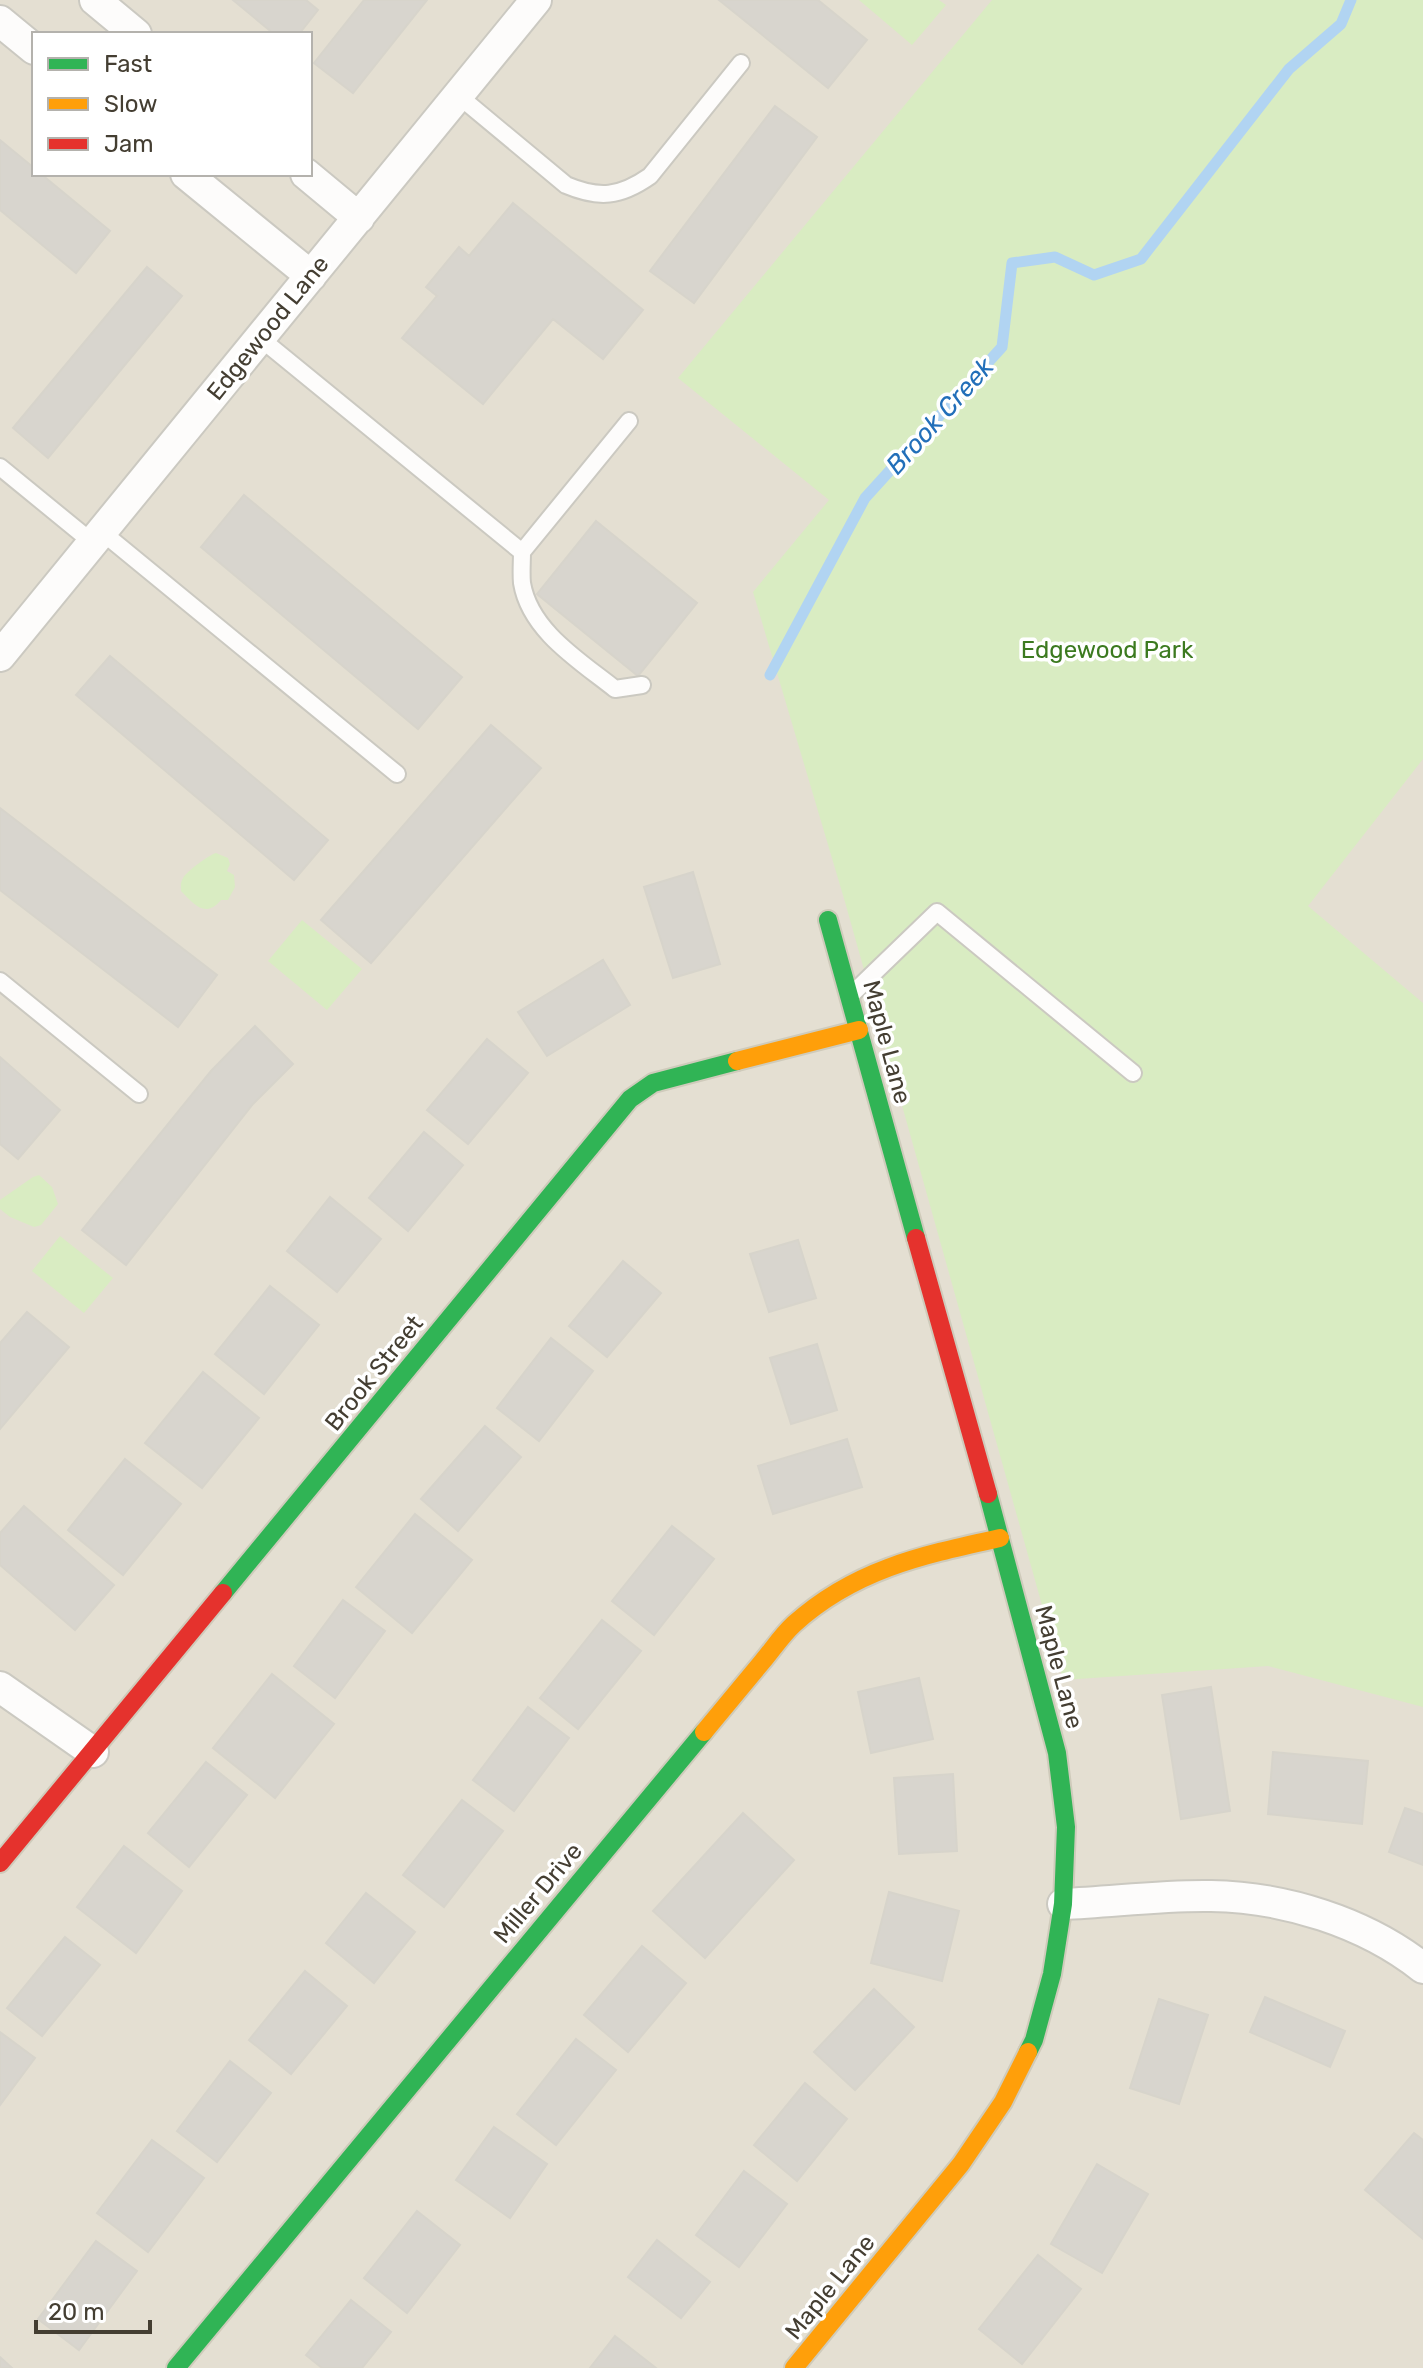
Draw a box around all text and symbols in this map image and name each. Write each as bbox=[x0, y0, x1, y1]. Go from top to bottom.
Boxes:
legend bbox=[32, 32, 312, 176]
text: Fast bbox=[104, 50, 152, 78]
text: Slow bbox=[104, 90, 157, 118]
text: Jam bbox=[104, 130, 154, 158]
street label: Edgewood Lane bbox=[201, 250, 335, 406]
water label: Brook Creek bbox=[880, 351, 1001, 481]
park label: Edgewood Park bbox=[1021, 636, 1194, 664]
street label: Maple Lane bbox=[857, 977, 917, 1107]
street label: Brook Street bbox=[319, 1310, 429, 1436]
street label: Maple Lane bbox=[1029, 1602, 1089, 1732]
street label: Miller Drive bbox=[488, 1837, 588, 1949]
street label: Maple Lane bbox=[779, 2229, 881, 2345]
scale bar bbox=[36, 2284, 150, 2334]
text: 20 m bbox=[48, 2298, 105, 2326]

